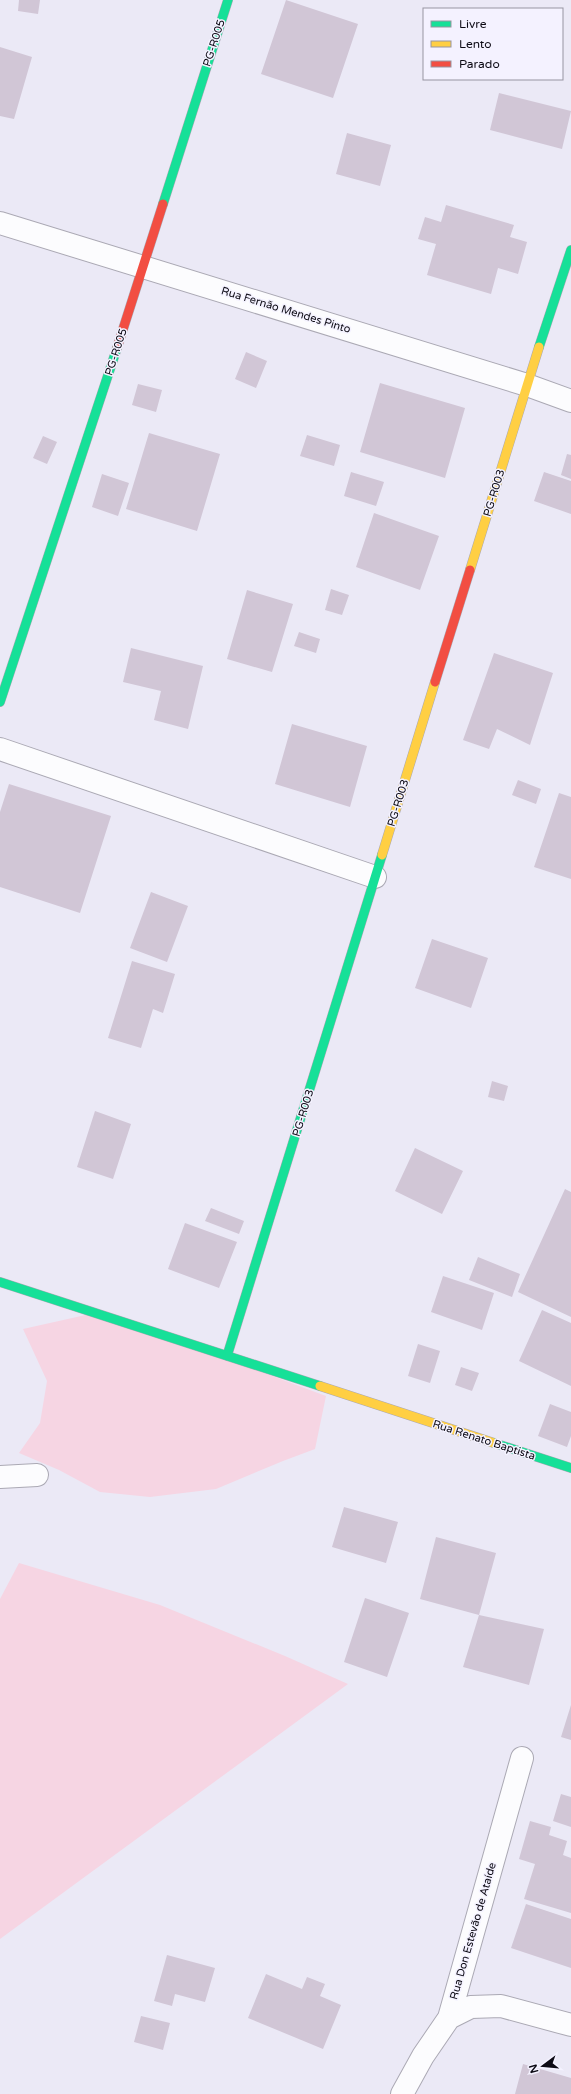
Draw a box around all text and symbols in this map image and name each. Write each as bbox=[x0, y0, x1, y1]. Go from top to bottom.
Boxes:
legend bbox=[423, 8, 563, 80]
text: Livre bbox=[459, 17, 487, 31]
street label: PG-R005 bbox=[200, 18, 228, 68]
text: Lento bbox=[459, 37, 492, 51]
text: Parado bbox=[459, 57, 500, 71]
street label: Rua Fernão Mendes Pinto bbox=[220, 284, 353, 336]
street label: PG-R005 bbox=[102, 327, 130, 377]
street label: PG-R003 bbox=[481, 468, 507, 518]
street label: PG-R003 bbox=[385, 778, 411, 828]
street label: PG-R003 bbox=[290, 1088, 316, 1138]
street label: Rua Renato Baptista bbox=[431, 1417, 537, 1463]
street label: Rua Don Estevão de Ataíde bbox=[447, 1861, 499, 2001]
north arrow bbox=[523, 2046, 563, 2086]
text: N bbox=[526, 2063, 541, 2075]

